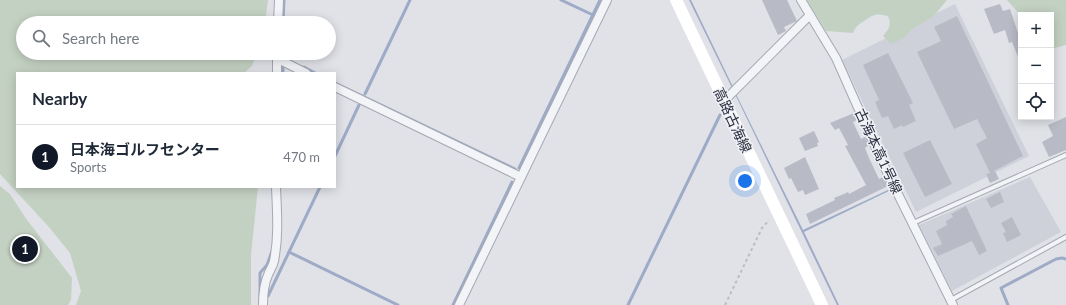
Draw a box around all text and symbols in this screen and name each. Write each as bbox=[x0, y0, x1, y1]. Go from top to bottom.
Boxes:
map controls bbox=[1018, 12, 1054, 120]
button: + bbox=[1018, 12, 1054, 48]
search box bbox=[16, 16, 336, 60]
icon: search bbox=[30, 27, 52, 49]
text: Search here bbox=[62, 29, 139, 47]
button: − bbox=[1018, 48, 1054, 84]
button: locate bbox=[1018, 84, 1054, 120]
street label: 高路古海線 bbox=[711, 85, 755, 155]
text: Nearby bbox=[32, 88, 87, 109]
street label: 古海本高1号線 bbox=[852, 106, 906, 196]
text: 日本海ゴルフセンター bbox=[70, 140, 220, 158]
text: 1 bbox=[41, 149, 49, 165]
text: 470 m bbox=[283, 149, 320, 165]
text: Sports bbox=[70, 159, 107, 175]
your location bbox=[735, 171, 755, 191]
pin: 1 bbox=[12, 234, 38, 264]

